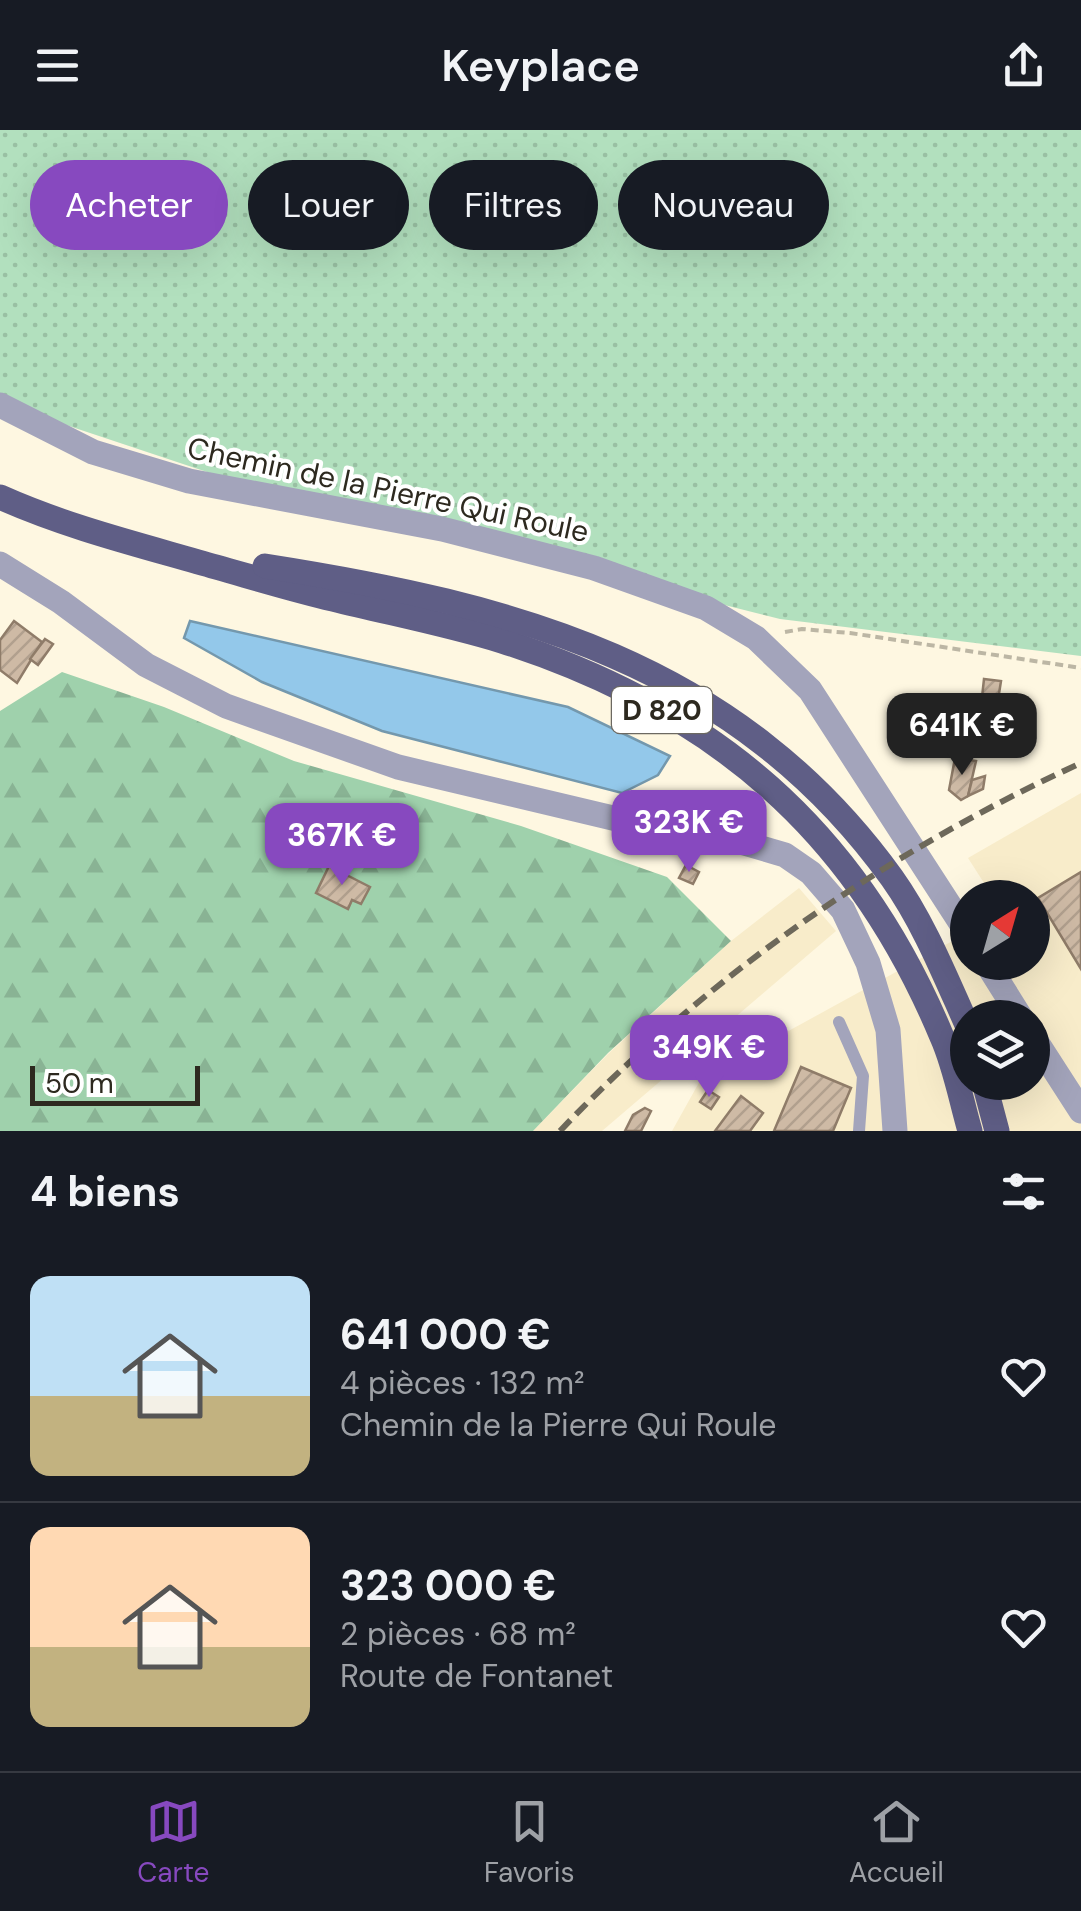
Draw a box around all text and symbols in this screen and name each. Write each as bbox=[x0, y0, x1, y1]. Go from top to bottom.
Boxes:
text: Keyplace bbox=[441, 36, 640, 95]
icon: menu bbox=[30, 38, 85, 93]
icon: share bbox=[996, 38, 1051, 93]
chip: Acheter bbox=[30, 160, 228, 250]
chip: Louer bbox=[248, 160, 409, 250]
chip: Filtres bbox=[429, 160, 598, 250]
chip: Nouveau bbox=[618, 160, 829, 250]
street label: Chemin de la Pierre Qui Roule bbox=[184, 428, 592, 551]
road number: D 820 bbox=[612, 687, 712, 733]
pin: 641K € bbox=[881, 693, 1043, 778]
text: 641K € bbox=[909, 704, 1015, 746]
pin: 323K € bbox=[608, 790, 770, 875]
text: 323K € bbox=[634, 801, 744, 843]
pin: 367K € bbox=[261, 803, 423, 888]
text: 367K € bbox=[287, 814, 397, 856]
north arrow bbox=[950, 880, 1050, 980]
map controls bbox=[950, 880, 1050, 1100]
button: layers bbox=[950, 1000, 1050, 1100]
pin: 349K € bbox=[628, 1015, 790, 1100]
text: 349K € bbox=[652, 1026, 766, 1068]
scale bar bbox=[30, 1061, 200, 1106]
text: 50 m bbox=[45, 1065, 114, 1102]
text: 4 biens bbox=[30, 1164, 180, 1219]
icon: filters bbox=[996, 1164, 1051, 1219]
text: 641 000 € bbox=[340, 1307, 551, 1362]
icon: home bbox=[110, 1316, 230, 1436]
icon: heart bbox=[996, 1349, 1051, 1404]
text: 4 pièces · 132 m² bbox=[340, 1362, 585, 1404]
text: Chemin de la Pierre Qui Roule bbox=[340, 1404, 777, 1446]
text: 323 000 € bbox=[340, 1558, 557, 1613]
icon: home bbox=[110, 1567, 230, 1687]
icon: heart bbox=[996, 1600, 1051, 1655]
text: 2 pièces · 68 m² bbox=[340, 1613, 576, 1655]
text: Route de Fontanet bbox=[340, 1655, 613, 1697]
tab: Carte bbox=[137, 1794, 209, 1891]
tab: Favoris bbox=[484, 1794, 574, 1891]
tab: Accueil bbox=[849, 1794, 944, 1891]

